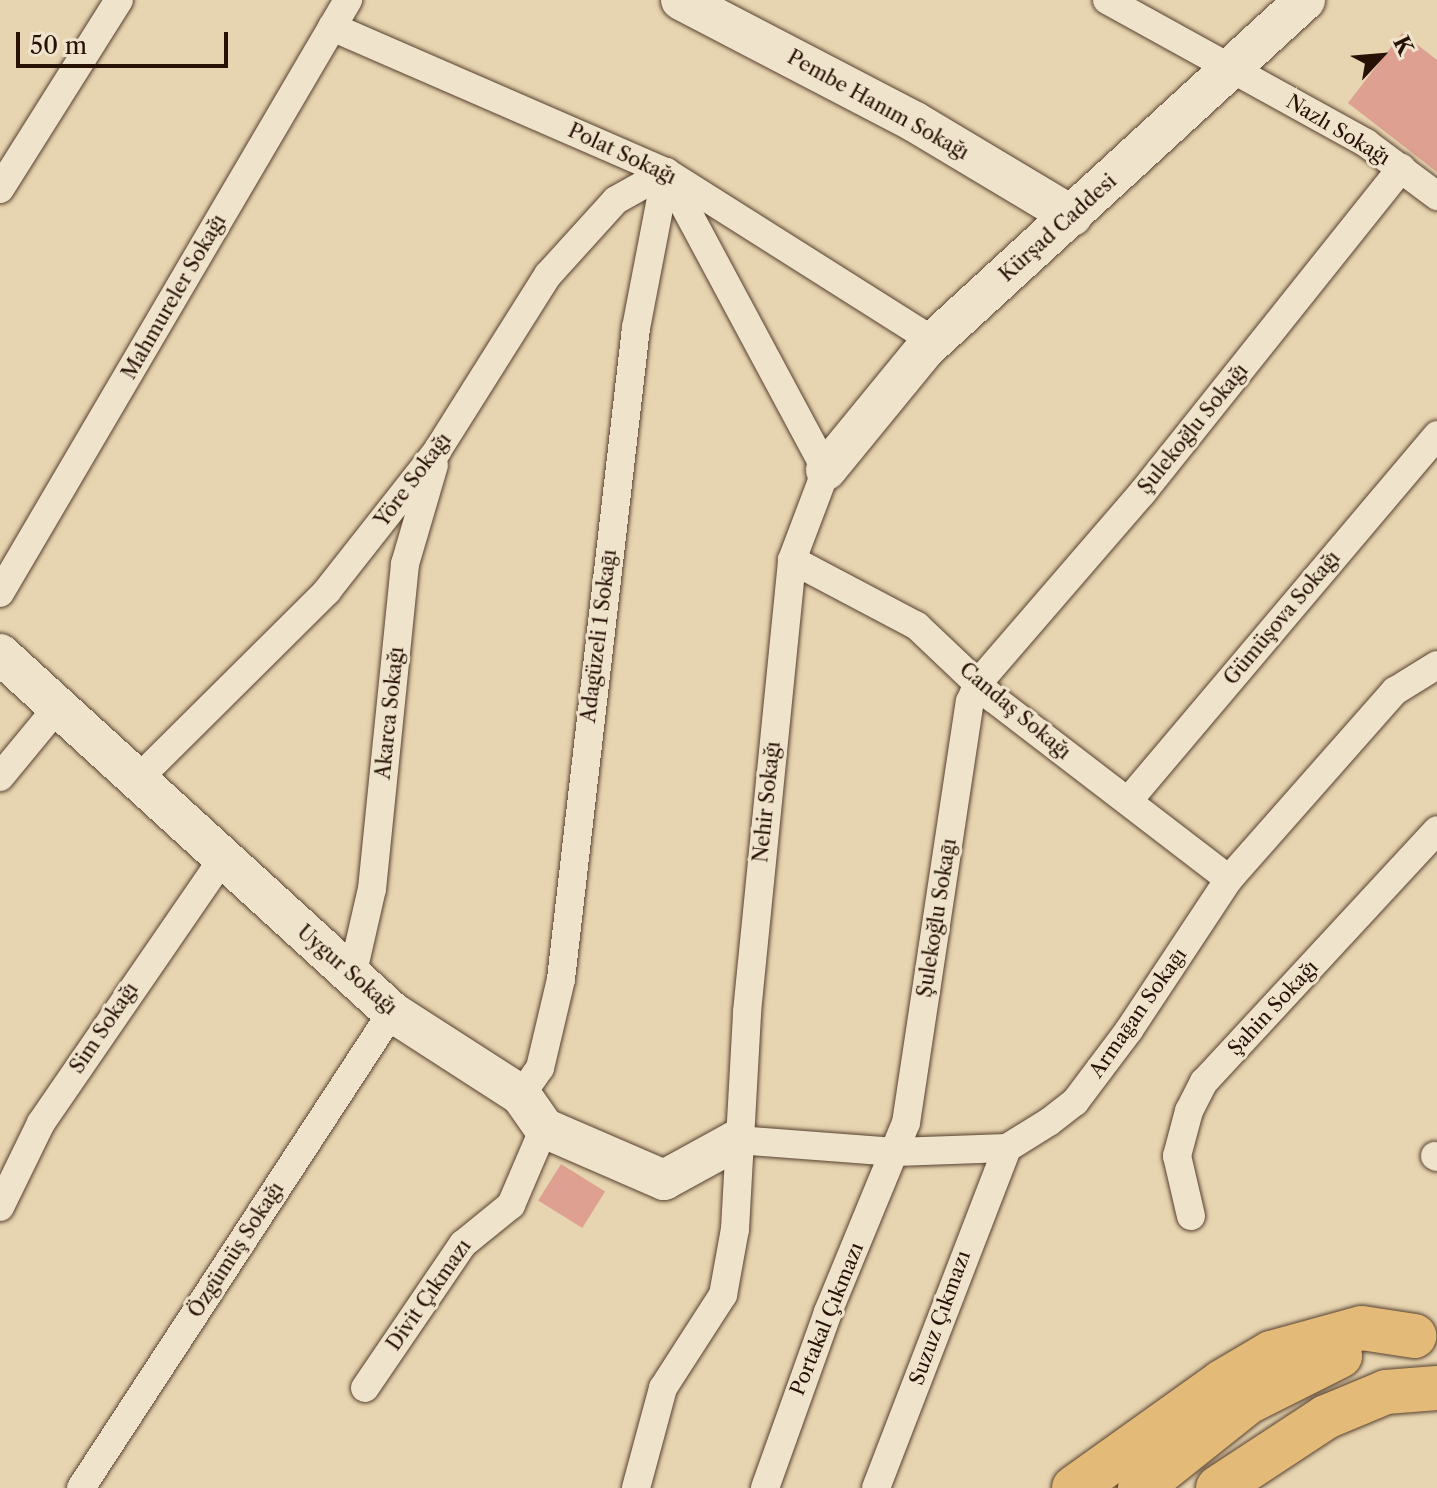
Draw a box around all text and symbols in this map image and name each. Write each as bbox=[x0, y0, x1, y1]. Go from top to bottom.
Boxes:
scale bar bbox=[20, 16, 232, 66]
north arrow bbox=[1341, 16, 1421, 96]
text: 50 m bbox=[30, 31, 87, 60]
text: K bbox=[1387, 31, 1419, 59]
street label: Pembe Hanım Sokağı bbox=[783, 45, 973, 165]
street label: Nazlı Sokağı bbox=[1282, 90, 1394, 170]
street label: Polat Sokağı bbox=[564, 119, 680, 189]
street label: Kürşad Caddesi bbox=[995, 169, 1121, 287]
street label: Mahmureler Sokağı bbox=[117, 210, 231, 384]
street label: Şulekoğlu Sokağı bbox=[1133, 359, 1253, 499]
street label: Yöre Sokağı bbox=[370, 428, 456, 532]
street label: Gümüşova Sokağı bbox=[1219, 546, 1345, 690]
street label: Adagüzeli 1 Sokaḡı bbox=[576, 548, 622, 724]
street label: Akarca Sokağı bbox=[371, 645, 409, 781]
street label: Candaş Sokağı bbox=[955, 658, 1075, 764]
street label: Nehir Sokağı bbox=[749, 740, 785, 864]
street label: Şulekoğlu Sokaḡı bbox=[913, 837, 961, 999]
street label: Uygur Sokağı bbox=[292, 920, 402, 1020]
street label: Armaḡan Sokaḡı bbox=[1084, 944, 1192, 1082]
street label: Şahin Sokağı bbox=[1223, 955, 1323, 1061]
street label: Sim Sokağı bbox=[65, 978, 143, 1078]
street label: Özgümüş Sokağı bbox=[183, 1178, 289, 1322]
street label: Divit Çıkmazı bbox=[382, 1235, 476, 1355]
street label: Portakal Çıkmazı bbox=[785, 1239, 869, 1399]
street label: Suzuz Çıkmazı bbox=[905, 1248, 975, 1388]

